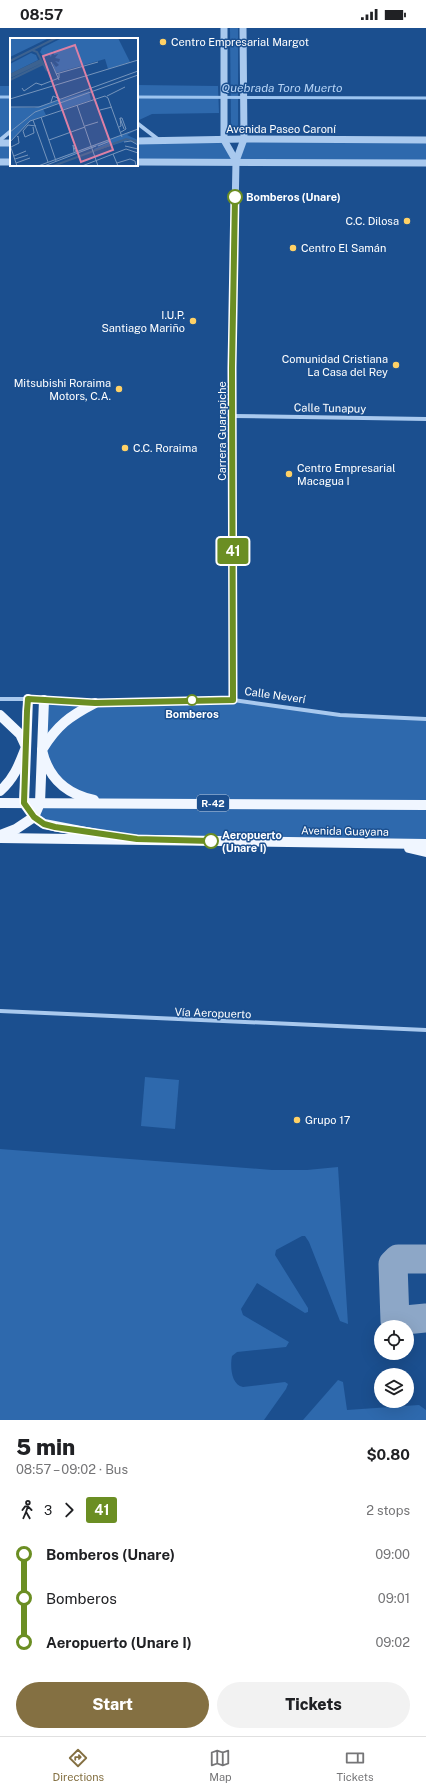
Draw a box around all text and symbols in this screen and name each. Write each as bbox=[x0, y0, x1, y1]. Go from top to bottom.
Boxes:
text: 08:57 bbox=[20, 6, 63, 23]
place label: Centro Empresarial Margot bbox=[171, 36, 309, 48]
marker: Centro Empresarial Margot bbox=[158, 37, 168, 47]
inset map bbox=[10, 38, 138, 166]
water label: Quebrada Toro Muerto bbox=[222, 81, 343, 95]
street label: Avenida Paseo Caroní bbox=[226, 123, 336, 135]
marker: Bomberos (Unare) bbox=[227, 189, 243, 205]
place label: Bomberos (Unare) bbox=[246, 191, 341, 203]
place label: C.C. Dilosa bbox=[345, 215, 399, 227]
marker: C.C. Dilosa bbox=[402, 216, 412, 226]
place label: Centro El Samán bbox=[301, 242, 386, 254]
marker: Centro El Samán bbox=[288, 243, 298, 253]
place label: I.U.P. Santiago Mariño bbox=[101, 309, 185, 334]
marker: I.U.P. Santiago Mariño bbox=[188, 316, 198, 326]
place label: Comunidad Cristiana La Casa del Rey bbox=[282, 353, 388, 378]
marker: Comunidad Cristiana La Casa del Rey bbox=[391, 360, 401, 370]
place label: Mitsubishi Roraima Motors, C.A. bbox=[14, 377, 111, 402]
street label: Carrera Guarapiche bbox=[216, 381, 228, 481]
marker: Mitsubishi Roraima Motors, C.A. bbox=[114, 384, 124, 394]
street label: Calle Tunapuy bbox=[294, 401, 366, 415]
place label: C.C. Roraima bbox=[133, 442, 197, 454]
marker: C.C. Roraima bbox=[120, 443, 130, 453]
place label: Centro Empresarial Macagua I bbox=[297, 462, 395, 487]
marker: Centro Empresarial Macagua I bbox=[284, 469, 294, 479]
line badge: 41 bbox=[215, 538, 251, 564]
text: 41 bbox=[225, 543, 241, 559]
street label: Calle Neverí bbox=[244, 685, 307, 705]
marker: Bomberos bbox=[186, 694, 198, 706]
place label: Bomberos bbox=[165, 708, 219, 720]
road number: R-42 bbox=[197, 795, 229, 811]
street label: Avenida Guayana bbox=[301, 824, 389, 838]
place label: Aeropuerto (Unare I) bbox=[222, 829, 282, 854]
marker: Aeropuerto (Unare I) bbox=[203, 833, 219, 849]
street label: Vía Aeropuerto bbox=[174, 1006, 252, 1020]
place label: Grupo 17 bbox=[305, 1114, 351, 1126]
marker: Grupo 17 bbox=[292, 1115, 302, 1125]
map controls bbox=[374, 1320, 414, 1408]
button: locate bbox=[374, 1320, 414, 1360]
button: layers bbox=[374, 1368, 414, 1408]
text: 5 min bbox=[16, 1434, 75, 1460]
text: $0.80 bbox=[366, 1446, 410, 1463]
text: 08:57 – 09:02 · Bus bbox=[16, 1462, 128, 1477]
icon: walk bbox=[16, 1499, 38, 1521]
icon: forward bbox=[58, 1499, 80, 1521]
text: 41 bbox=[94, 1502, 109, 1518]
text: 3 bbox=[44, 1503, 52, 1518]
text: 2 stops bbox=[366, 1503, 410, 1518]
text: Bomberos (Unare) bbox=[46, 1546, 175, 1563]
text: 09:00 bbox=[375, 1547, 410, 1562]
text: Bomberos bbox=[46, 1590, 117, 1607]
text: 09:01 bbox=[378, 1591, 410, 1606]
text: Aeropuerto (Unare I) bbox=[46, 1634, 192, 1651]
text: 09:02 bbox=[375, 1635, 410, 1650]
button: Start bbox=[16, 1682, 209, 1728]
button: Tickets bbox=[217, 1682, 410, 1728]
tab: Directions bbox=[53, 1747, 104, 1783]
tab: Map bbox=[209, 1747, 232, 1783]
tab: Tickets bbox=[337, 1747, 373, 1783]

